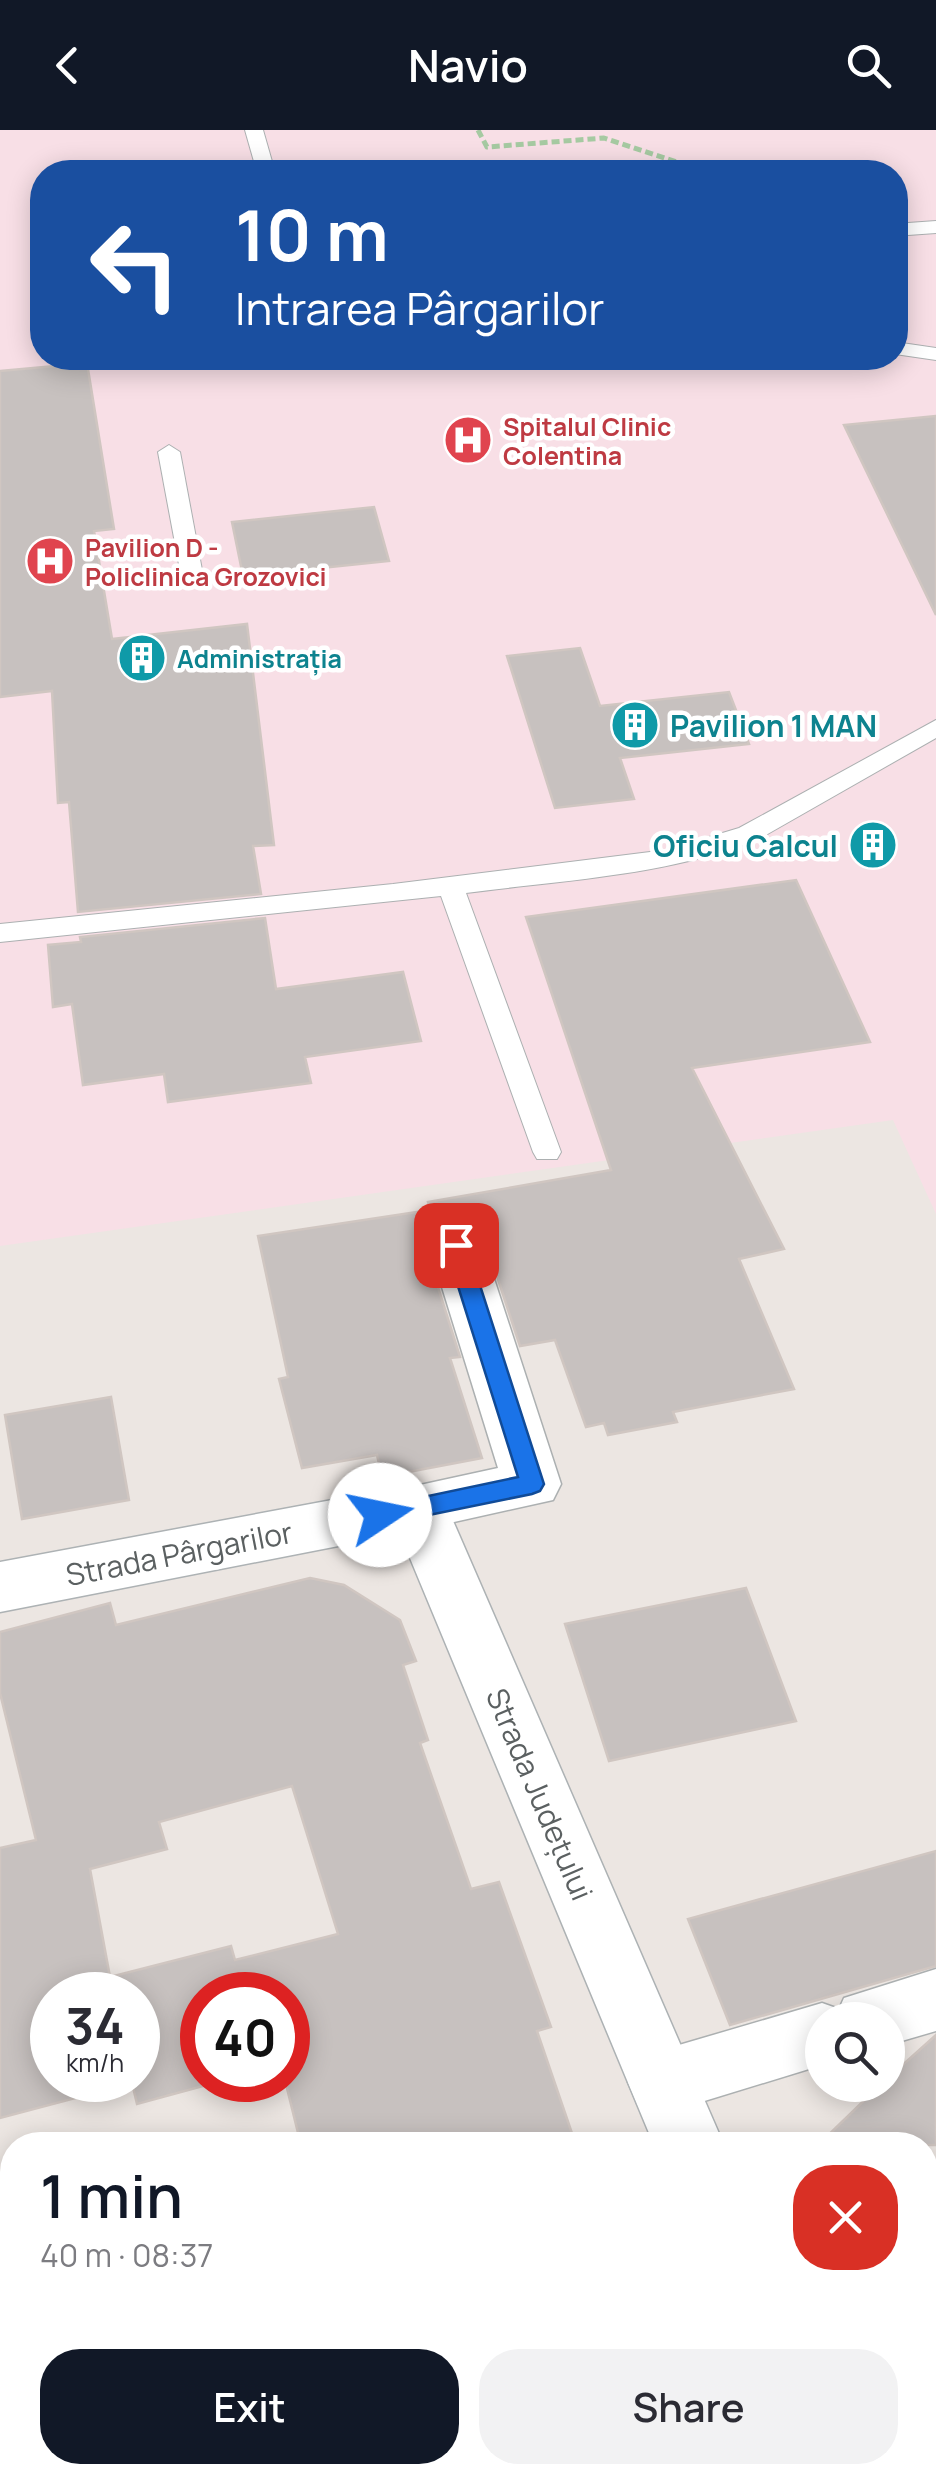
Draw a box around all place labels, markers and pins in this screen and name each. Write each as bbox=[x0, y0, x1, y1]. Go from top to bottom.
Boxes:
place label: Spitalul Clinic Colentina bbox=[503, 409, 671, 473]
hospital icon: Spitalul Clinic Colentina bbox=[442, 414, 494, 466]
place label: Pavilion D - Policlinica Grozovici bbox=[85, 530, 327, 594]
hospital icon: Pavilion D - Policlinica Grozovici bbox=[24, 535, 76, 587]
building icon: Administrația bbox=[116, 632, 168, 684]
place label: Administrația bbox=[177, 641, 342, 676]
building icon: Pavilion 1 MAN bbox=[609, 699, 661, 751]
place label: Pavilion 1 MAN bbox=[670, 705, 877, 746]
building icon: Oficiu Calcul bbox=[847, 819, 899, 871]
place label: Oficiu Calcul bbox=[653, 825, 838, 866]
pin bbox=[414, 1203, 499, 1288]

